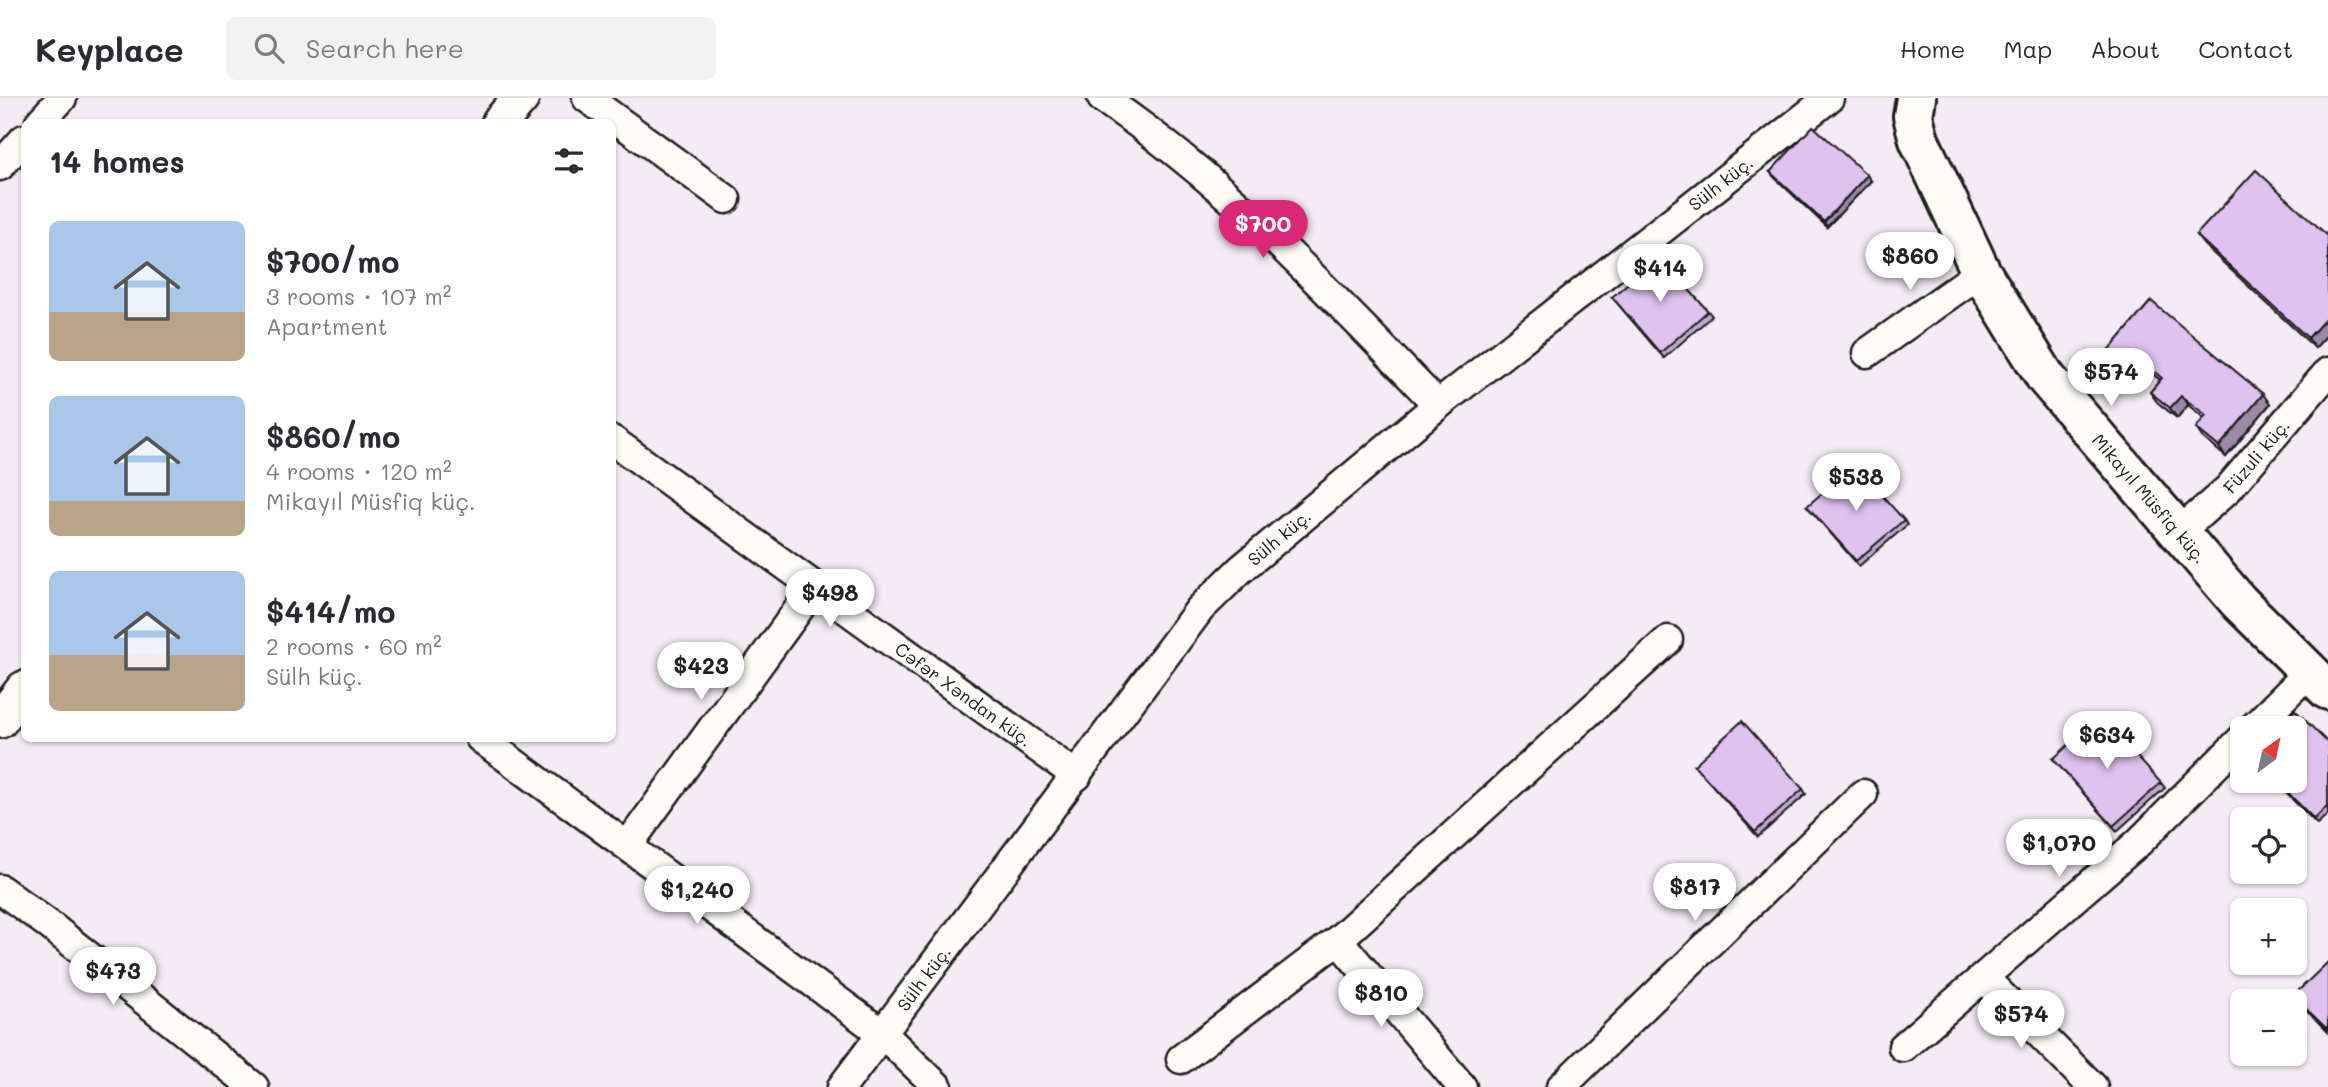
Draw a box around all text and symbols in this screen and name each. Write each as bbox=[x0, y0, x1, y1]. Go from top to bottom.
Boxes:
search box bbox=[226, 17, 716, 80]
text: Keyplace bbox=[35, 27, 184, 70]
icon: search bbox=[250, 29, 288, 67]
text: Search here bbox=[306, 31, 464, 65]
text: Home bbox=[1900, 33, 1965, 64]
text: Map bbox=[2003, 33, 2052, 64]
text: About bbox=[2090, 33, 2160, 64]
text: Contact bbox=[2198, 33, 2293, 64]
text: 14 homes bbox=[49, 141, 185, 181]
icon: filters bbox=[550, 142, 588, 180]
street label: Sülh küç. bbox=[1683, 150, 1758, 216]
pin: $700 bbox=[1222, 200, 1304, 260]
text: $700 bbox=[1235, 208, 1291, 238]
pin: $860 bbox=[1869, 232, 1951, 292]
text: $860 bbox=[1881, 240, 1939, 270]
text: $700/mo bbox=[266, 241, 399, 281]
pin: $414 bbox=[1619, 244, 1701, 304]
icon: home bbox=[105, 249, 189, 333]
text: $414 bbox=[1633, 252, 1687, 282]
text: 3 rooms · 107 m² bbox=[266, 281, 452, 311]
text: Apartment bbox=[266, 311, 388, 341]
pin: $574 bbox=[2070, 348, 2152, 408]
text: $574 bbox=[2083, 356, 2139, 386]
street label: Füzuli küç. bbox=[2218, 414, 2295, 498]
text: $860/mo bbox=[266, 416, 400, 456]
icon: home bbox=[105, 424, 189, 508]
street label: Mikayıl Müsfiq küç. bbox=[2087, 428, 2212, 568]
pin: $538 bbox=[1815, 454, 1897, 513]
text: 4 rooms · 120 m² bbox=[266, 456, 452, 486]
text: $538 bbox=[1828, 461, 1884, 491]
text: Mikayıl Müsfiq küç. bbox=[266, 486, 476, 516]
street label: Sülh küç. bbox=[1242, 504, 1316, 571]
pin: $498 bbox=[789, 570, 871, 629]
text: $498 bbox=[802, 577, 858, 607]
text: $414/mo bbox=[266, 591, 395, 631]
icon: home bbox=[105, 599, 189, 683]
text: 2 rooms · 60 m² bbox=[266, 631, 442, 661]
street label: Cəfər Xəndan küç. bbox=[890, 636, 1037, 752]
pin: $423 bbox=[660, 642, 742, 702]
text: $423 bbox=[673, 650, 729, 680]
text: Sülh küç. bbox=[266, 661, 363, 691]
pin: $634 bbox=[2066, 712, 2148, 771]
north arrow bbox=[2230, 716, 2306, 793]
map controls bbox=[2230, 716, 2307, 1066]
text: $634 bbox=[2079, 719, 2135, 749]
button: locate bbox=[2230, 807, 2307, 884]
pin: $1,070 bbox=[2002, 820, 2116, 879]
text: $1,070 bbox=[2022, 827, 2096, 857]
pin: $817 bbox=[1654, 864, 1736, 923]
pin: $1,240 bbox=[640, 866, 754, 926]
text: $817 bbox=[1669, 871, 1721, 901]
text: $1,240 bbox=[660, 874, 734, 904]
button: + bbox=[2230, 898, 2307, 975]
street label: Sülh küç. bbox=[891, 941, 956, 1016]
pin: $473 bbox=[72, 948, 154, 1007]
text: $473 bbox=[85, 955, 141, 985]
pin: $810 bbox=[1340, 970, 1422, 1029]
text: $810 bbox=[1354, 977, 1408, 1007]
button: − bbox=[2230, 989, 2307, 1066]
pin: $574 bbox=[1980, 990, 2062, 1050]
text: $574 bbox=[1993, 998, 2049, 1028]

